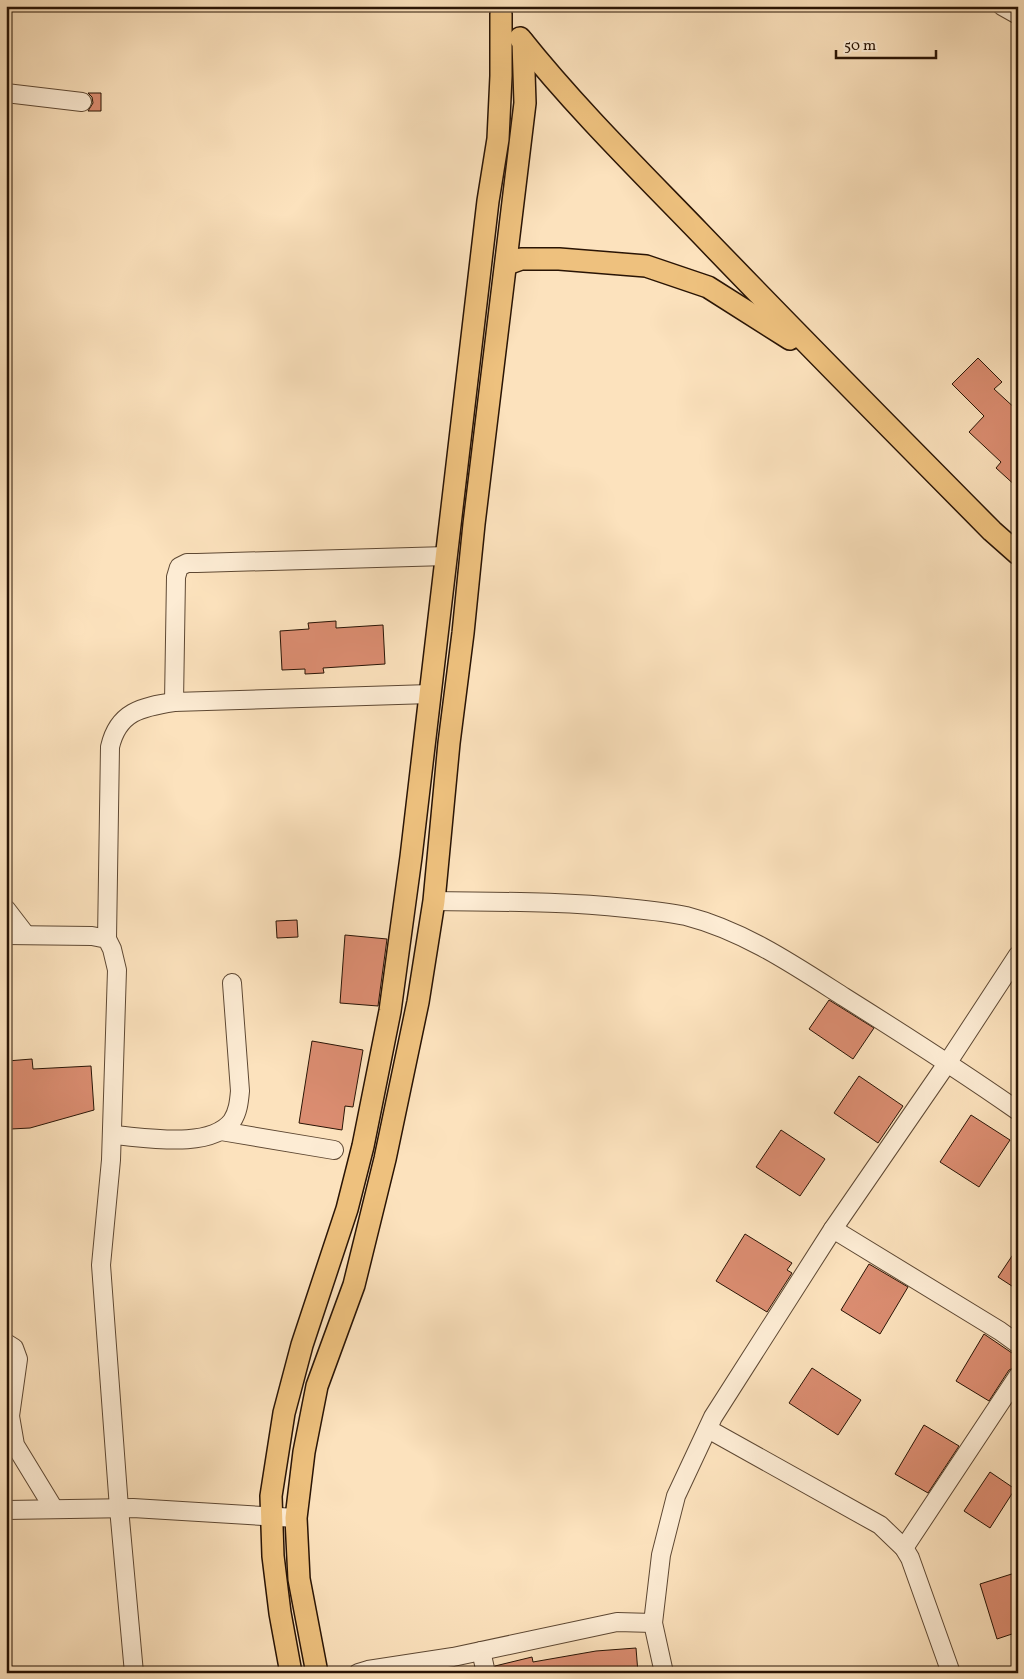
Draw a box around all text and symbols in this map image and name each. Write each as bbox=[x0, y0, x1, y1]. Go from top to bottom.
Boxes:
scale bar bbox=[836, 28, 936, 60]
text: 50 m bbox=[844, 36, 876, 57]

